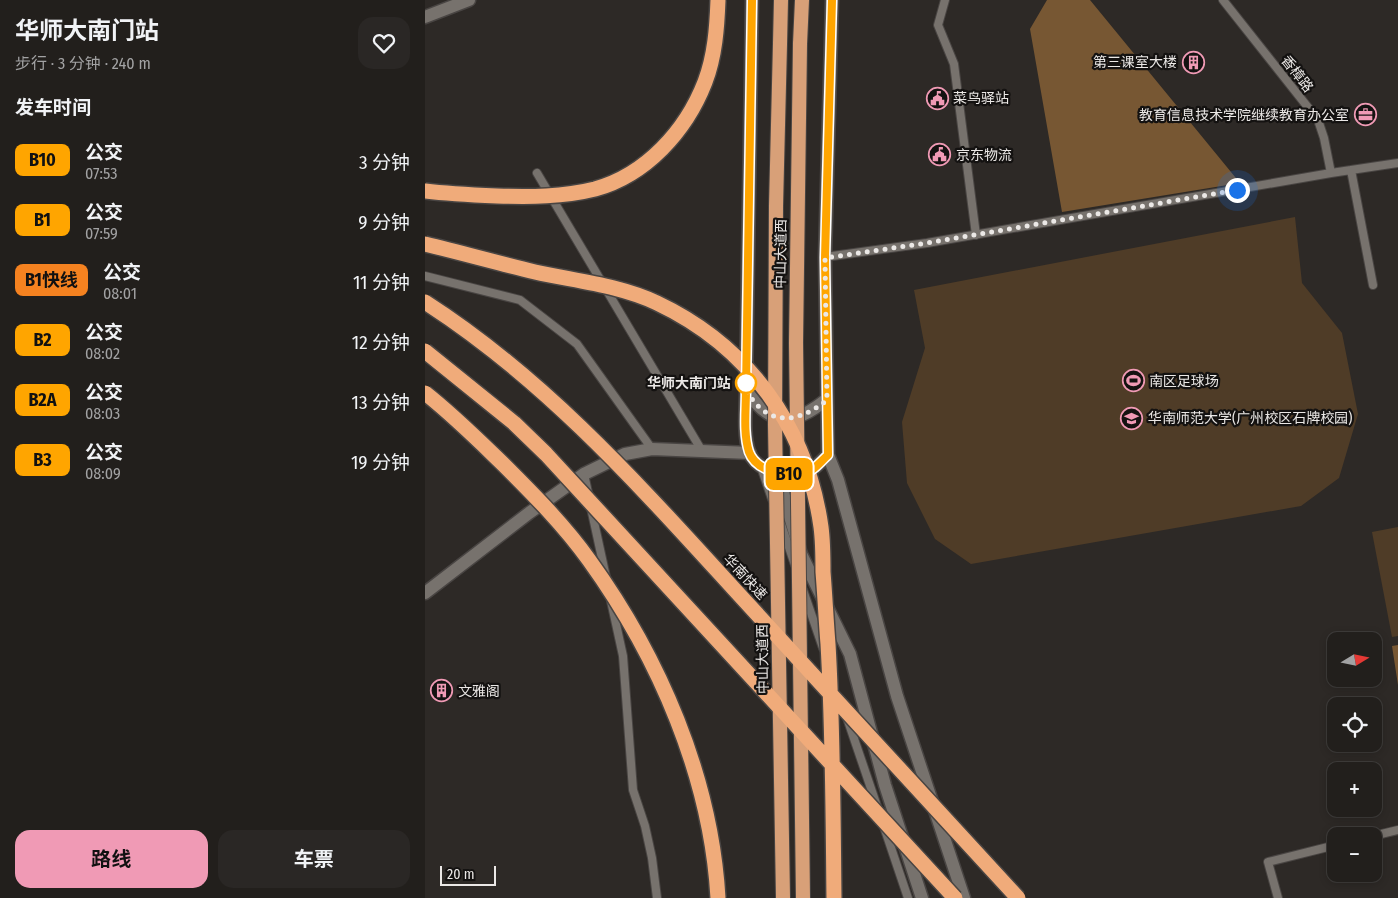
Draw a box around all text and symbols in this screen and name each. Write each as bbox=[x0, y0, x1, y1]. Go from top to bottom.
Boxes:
text: 华师大南门站 bbox=[15, 17, 159, 45]
button: heart bbox=[358, 17, 410, 69]
building icon: 第三课室大楼 bbox=[1181, 50, 1205, 74]
street label: 香樟路 bbox=[1277, 52, 1317, 96]
text: 步行 · 3 分钟 · 240 m bbox=[15, 54, 151, 73]
place label: 第三课室大楼 bbox=[1093, 54, 1177, 71]
public building icon: 菜鸟驿站 bbox=[925, 86, 949, 110]
place label: 菜鸟驿站 bbox=[953, 90, 1009, 107]
text: 发车时间 bbox=[15, 96, 91, 119]
office icon: 教育信息技术学院继续教育办公室 bbox=[1353, 103, 1377, 127]
place label: 教育信息技术学院继续教育办公室 bbox=[1139, 107, 1349, 124]
text: 公交 bbox=[85, 141, 123, 164]
public building icon: 京东物流 bbox=[928, 143, 952, 167]
place label: 京东物流 bbox=[956, 147, 1012, 164]
text: B10 bbox=[29, 149, 56, 171]
text: 3 分钟 bbox=[359, 151, 410, 174]
text: 07:53 bbox=[85, 164, 117, 183]
your location bbox=[1225, 178, 1250, 203]
text: 公交 bbox=[85, 201, 123, 224]
text: B1 bbox=[34, 209, 51, 231]
text: 9 分钟 bbox=[358, 211, 410, 234]
street label: 中山大道西 bbox=[772, 219, 790, 289]
text: 07:59 bbox=[85, 224, 118, 243]
text: 公交 bbox=[103, 261, 141, 284]
text: B1快线 bbox=[25, 269, 78, 291]
text: 11 分钟 bbox=[353, 271, 410, 294]
text: 08:01 bbox=[103, 284, 137, 303]
text: 公交 bbox=[85, 321, 123, 344]
text: B2 bbox=[33, 329, 52, 351]
text: 12 分钟 bbox=[352, 331, 410, 354]
text: 08:02 bbox=[85, 344, 120, 363]
sports icon: 南区足球场 bbox=[1121, 369, 1145, 393]
marker: 华师大南门站 bbox=[735, 372, 757, 394]
place label: 南区足球场 bbox=[1149, 373, 1219, 390]
place label: 华师大南门站 bbox=[647, 375, 731, 392]
text: 公交 bbox=[85, 381, 123, 404]
text: B2A bbox=[29, 389, 56, 411]
text: 13 分钟 bbox=[352, 391, 410, 414]
text: 08:03 bbox=[85, 404, 120, 423]
school or university icon: 华南师范大学(广州校区石牌校园) bbox=[1120, 406, 1144, 430]
place label: 华南师范大学(广州校区石牌校园) bbox=[1148, 410, 1352, 427]
text: 公交 bbox=[85, 441, 123, 464]
text: B3 bbox=[33, 449, 52, 471]
text: 19 分钟 bbox=[351, 451, 410, 474]
line badge: B10 bbox=[760, 458, 818, 490]
text: B10 bbox=[776, 463, 802, 485]
text: 08:09 bbox=[85, 464, 121, 483]
street label: 华南快速 bbox=[720, 551, 770, 603]
street label: 中山大道西 bbox=[754, 624, 772, 694]
north arrow bbox=[1327, 632, 1383, 688]
map controls bbox=[1327, 632, 1382, 882]
building icon: 文雅阁 bbox=[430, 679, 454, 703]
place label: 文雅阁 bbox=[458, 683, 500, 700]
button: locate bbox=[1327, 697, 1382, 752]
button: + bbox=[1327, 762, 1382, 817]
button: − bbox=[1327, 827, 1382, 882]
button: 路线 bbox=[15, 830, 208, 888]
button: 车票 bbox=[218, 830, 410, 888]
scale bar bbox=[440, 863, 496, 886]
text: 20 m bbox=[447, 866, 475, 883]

